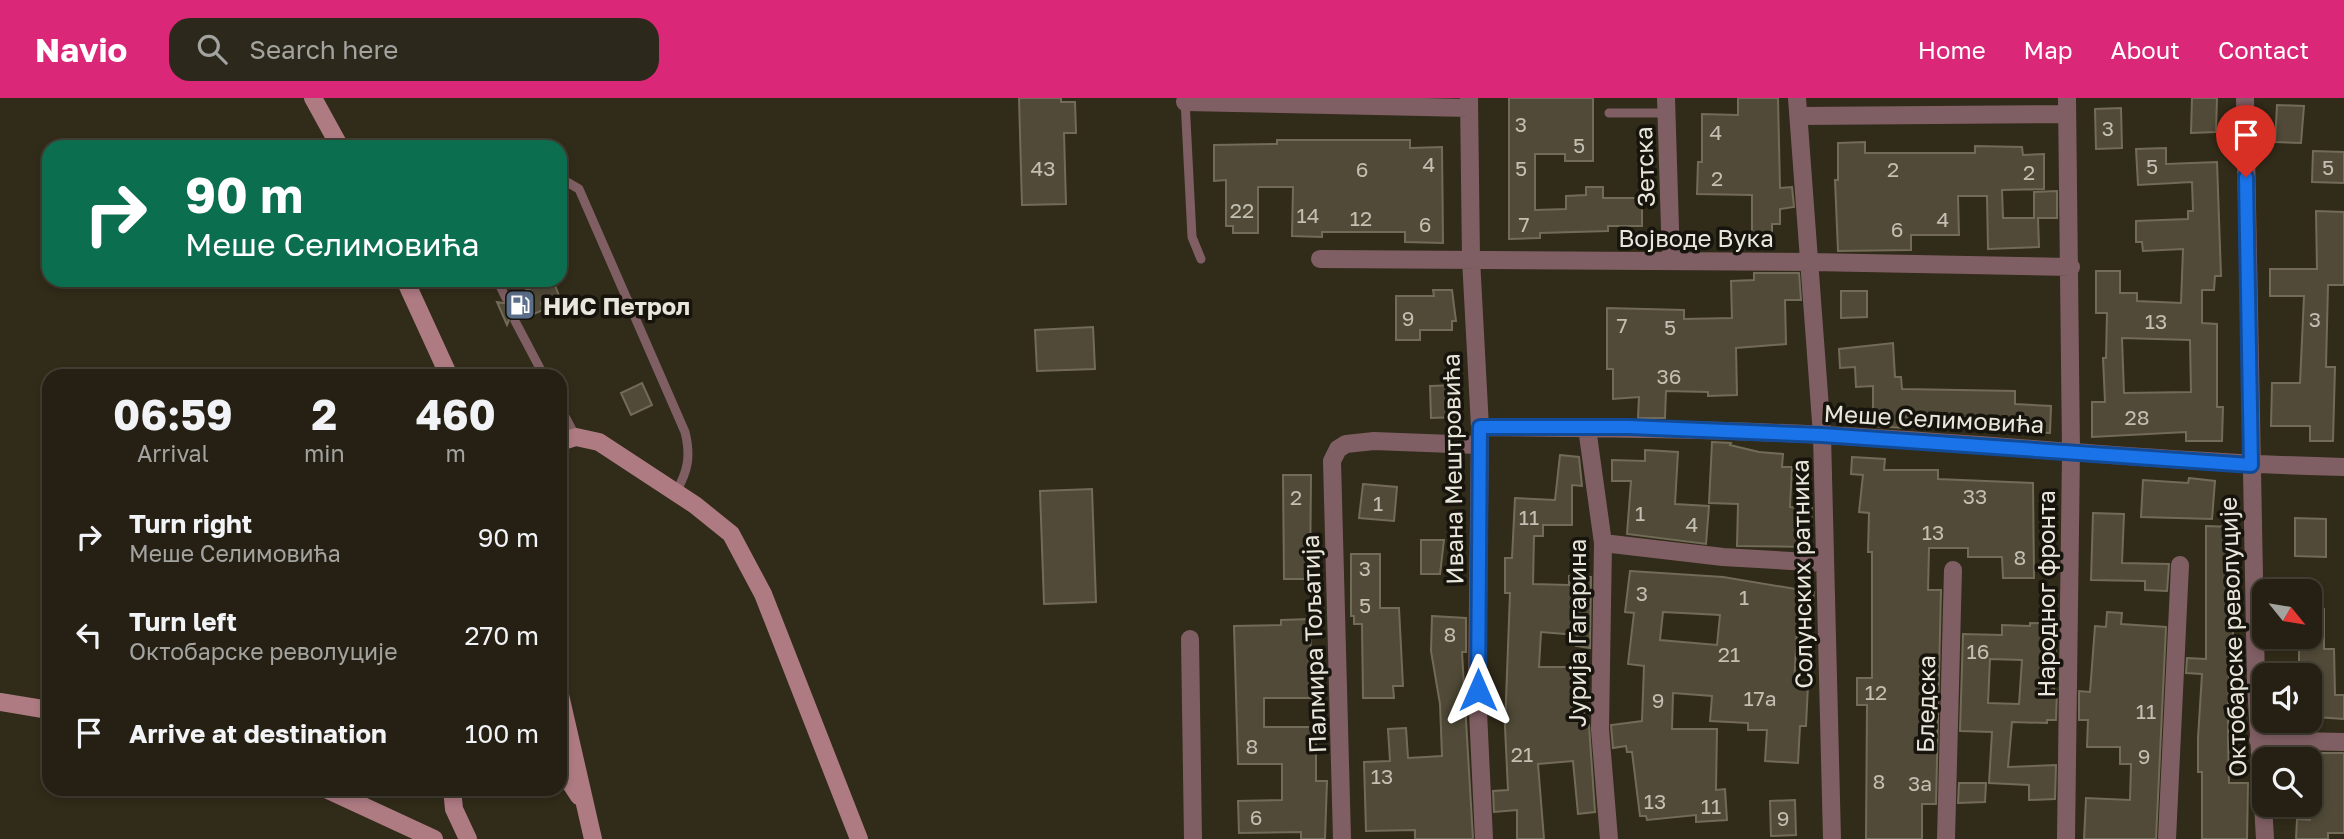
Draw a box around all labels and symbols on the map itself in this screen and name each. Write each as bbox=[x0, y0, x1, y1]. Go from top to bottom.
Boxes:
pin bbox=[2216, 105, 2276, 177]
house number: 3 bbox=[1515, 111, 1527, 137]
house number: 3 bbox=[2102, 115, 2114, 141]
house number: 4 bbox=[1710, 119, 1722, 145]
street label: Зетска bbox=[1628, 126, 1660, 208]
house number: 5 bbox=[1573, 132, 1585, 158]
house number: 4 bbox=[1423, 151, 1435, 177]
house number: 5 bbox=[2146, 153, 2158, 179]
house number: 5 bbox=[2322, 154, 2334, 180]
house number: 43 bbox=[1030, 155, 1056, 181]
house number: 5 bbox=[1515, 155, 1527, 181]
house number: 6 bbox=[1356, 156, 1368, 182]
house number: 2 bbox=[1887, 156, 1899, 182]
house number: 2 bbox=[2023, 159, 2035, 185]
house number: 2 bbox=[1711, 165, 1723, 191]
house number: 22 bbox=[1230, 197, 1254, 223]
house number: 14 bbox=[1297, 202, 1320, 228]
house number: 12 bbox=[1350, 205, 1372, 231]
house number: 4 bbox=[1937, 206, 1949, 232]
house number: 6 bbox=[1419, 211, 1431, 237]
house number: 7 bbox=[1518, 211, 1530, 237]
house number: 6 bbox=[1891, 216, 1903, 242]
street label: Војводе Вука bbox=[1618, 223, 1774, 252]
fuel station icon: НИС Петрол bbox=[503, 288, 537, 322]
place label: НИС Петрол bbox=[543, 291, 690, 320]
house number: 9 bbox=[1402, 305, 1414, 331]
house number: 3 bbox=[2309, 306, 2321, 332]
house number: 13 bbox=[2145, 308, 2167, 334]
house number: 7 bbox=[1616, 312, 1628, 338]
house number: 5 bbox=[1664, 314, 1676, 340]
street label: Ивана Мештровића bbox=[1435, 353, 1469, 585]
house number: 36 bbox=[1657, 363, 1682, 389]
street label: Меше Селимовића bbox=[1823, 398, 2045, 438]
house number: 28 bbox=[2125, 404, 2150, 430]
street label: Солунских ратника bbox=[1784, 459, 1818, 689]
house number: 33 bbox=[1963, 483, 1987, 509]
house number: 2 bbox=[1290, 484, 1302, 510]
house number: 1 bbox=[1373, 490, 1383, 516]
street label: Народног фронта bbox=[2031, 490, 2060, 698]
street label: Октобарске револуције bbox=[2213, 497, 2251, 777]
house number: 1 bbox=[1635, 500, 1645, 526]
house number: 11 bbox=[1519, 504, 1539, 530]
house number: 4 bbox=[1686, 511, 1698, 537]
house number: 13 bbox=[1922, 519, 1944, 545]
street label: Палмира Тољатија bbox=[1295, 534, 1331, 754]
street label: Јурија Гагарина bbox=[1562, 539, 1591, 727]
house number: 8 bbox=[2014, 544, 2026, 570]
house number: 3 bbox=[1359, 555, 1371, 581]
north arrow bbox=[2252, 579, 2322, 649]
house number: 3 bbox=[1636, 580, 1648, 606]
house number: 1 bbox=[1739, 584, 1749, 610]
house number: 5 bbox=[1359, 592, 1371, 618]
house number: 8 bbox=[1444, 621, 1456, 647]
house number: 16 bbox=[1967, 638, 1989, 664]
house number: 21 bbox=[1718, 641, 1740, 667]
position arrow bbox=[1441, 653, 1515, 727]
street label: Бледска bbox=[1910, 655, 1940, 753]
house number: 12 bbox=[1865, 679, 1887, 705]
house number: 17a bbox=[1743, 685, 1777, 711]
house number: 9 bbox=[1652, 687, 1664, 713]
house number: 11 bbox=[2136, 698, 2156, 724]
house number: 8 bbox=[1246, 733, 1258, 759]
house number: 21 bbox=[1511, 741, 1533, 767]
house number: 9 bbox=[2138, 743, 2150, 769]
house number: 13 bbox=[1371, 763, 1393, 789]
house number: 8 bbox=[1873, 768, 1885, 794]
house number: 3a bbox=[1908, 770, 1932, 796]
house number: 13 bbox=[1644, 788, 1666, 814]
house number: 11 bbox=[1701, 793, 1721, 819]
house number: 6 bbox=[1250, 804, 1262, 830]
house number: 9 bbox=[1777, 805, 1789, 831]

